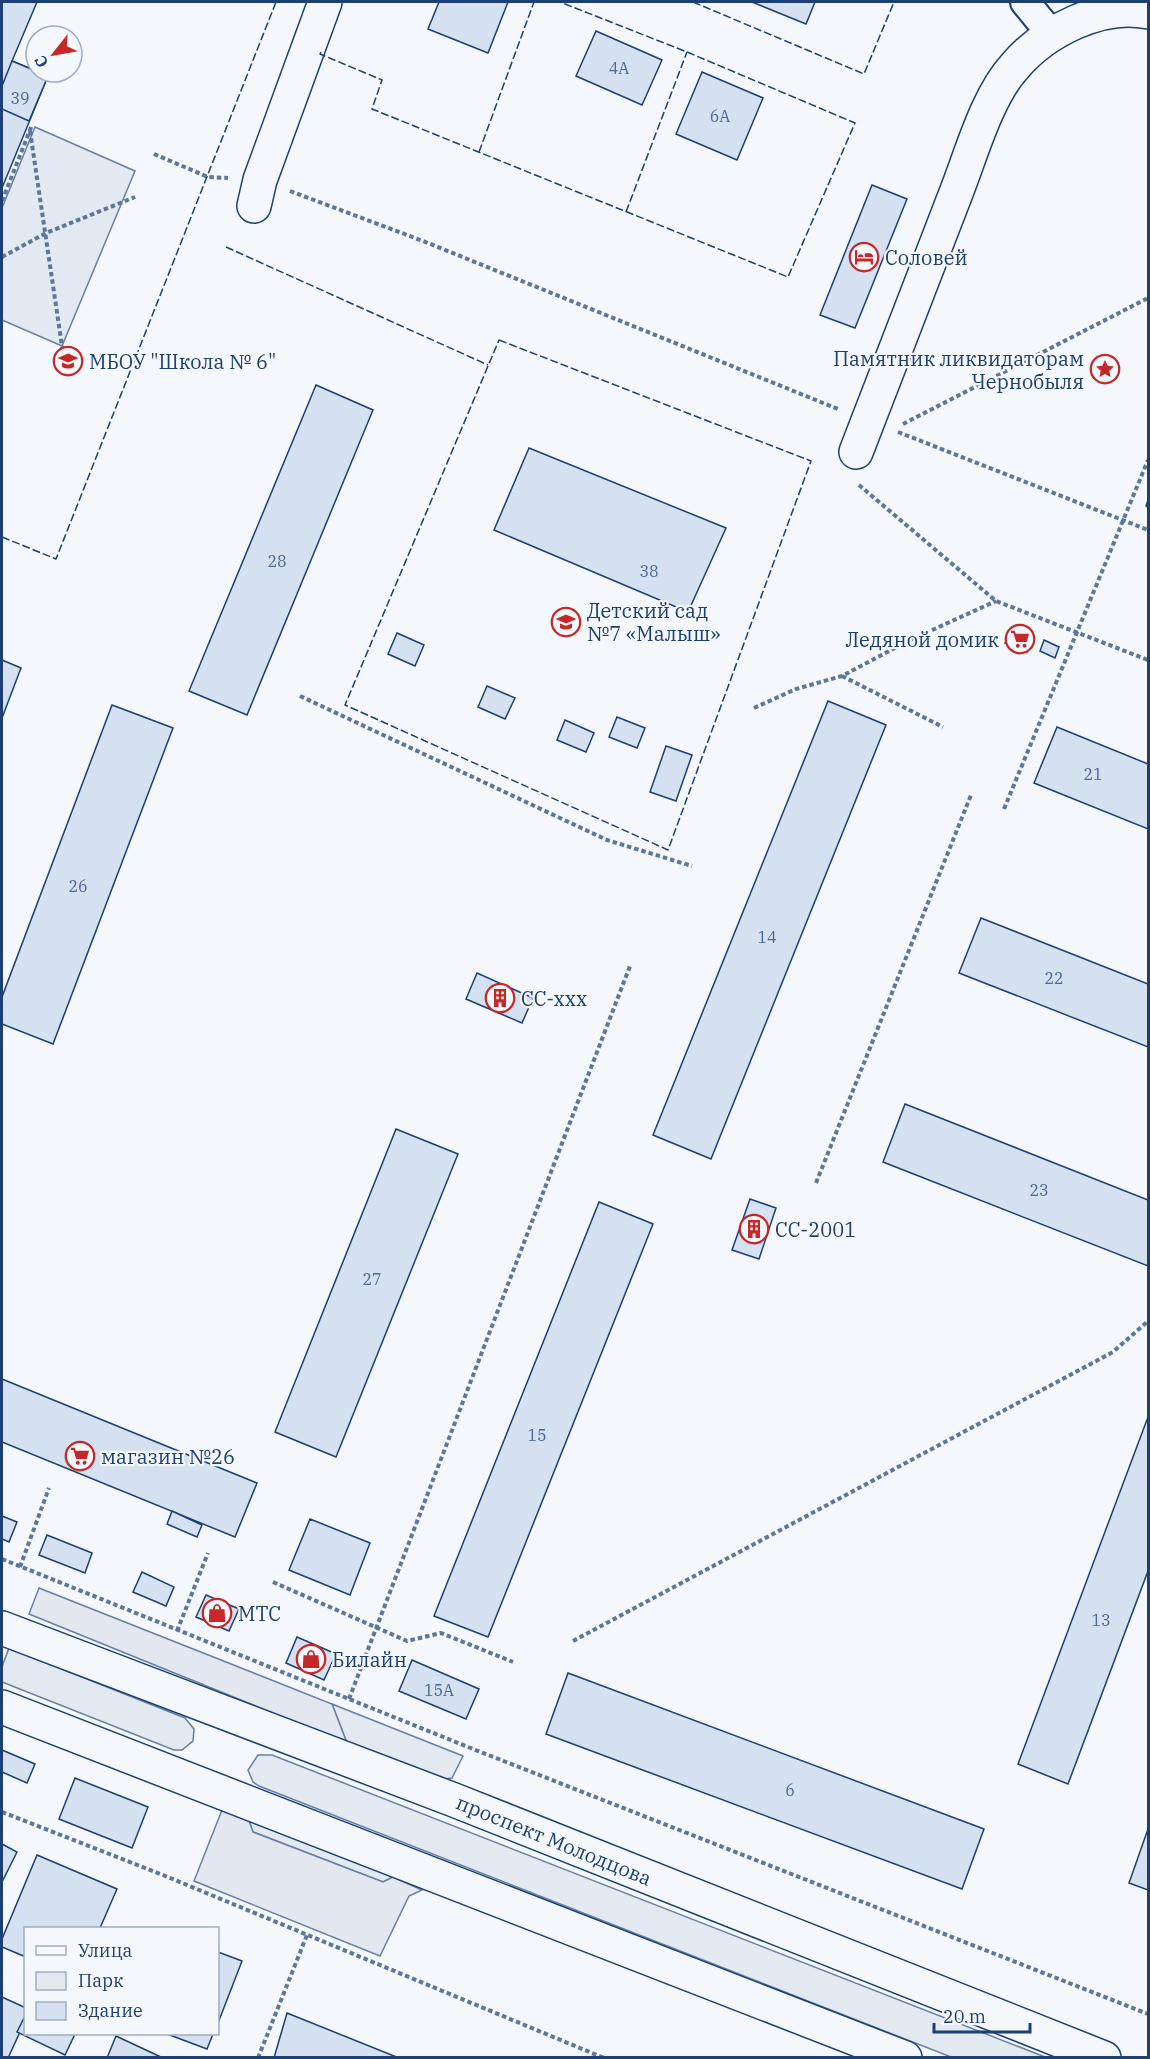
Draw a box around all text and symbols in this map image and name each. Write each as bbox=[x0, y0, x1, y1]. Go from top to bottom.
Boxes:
north arrow bbox=[24, 24, 84, 84]
text: С bbox=[30, 52, 52, 71]
house number: 4А bbox=[609, 58, 629, 78]
house number: 39 bbox=[10, 88, 30, 108]
house number: 6А bbox=[710, 106, 730, 126]
hotel icon: Соловей bbox=[848, 241, 880, 273]
place label: Соловей bbox=[885, 244, 968, 271]
school or university icon: МБОУ "Школа № 6" bbox=[52, 345, 84, 377]
place label: Памятник ликвидаторам Чернобыля bbox=[833, 345, 1084, 395]
place label: МБОУ "Школа № 6" bbox=[89, 348, 276, 375]
place icon: Памятник ликвидаторам Чернобыля bbox=[1089, 353, 1121, 385]
house number: 28 bbox=[267, 551, 287, 571]
house number: 38 bbox=[639, 561, 659, 581]
place label: Детский сад №7 «Малыш» bbox=[587, 597, 720, 647]
school or university icon: Детский сад №7 «Малыш» bbox=[550, 606, 582, 638]
supermarket icon: Ледяной домик bbox=[1004, 623, 1036, 655]
place label: Ледяной домик bbox=[845, 626, 999, 653]
house number: 21 bbox=[1083, 764, 1103, 784]
house number: 26 bbox=[68, 876, 88, 896]
house number: 14 bbox=[757, 927, 777, 947]
house number: 22 bbox=[1044, 968, 1064, 988]
building icon: СС-ххх bbox=[484, 982, 516, 1014]
place label: СС-ххх bbox=[521, 985, 587, 1012]
house number: 23 bbox=[1029, 1180, 1049, 1200]
building icon: СС-2001 bbox=[738, 1213, 770, 1245]
place label: СС-2001 bbox=[775, 1216, 856, 1243]
house number: 27 bbox=[362, 1269, 382, 1289]
house number: 15 bbox=[527, 1425, 547, 1445]
supermarket icon: магазин №26 bbox=[64, 1440, 96, 1472]
place label: магазин №26 bbox=[101, 1443, 235, 1470]
shop icon: МТС bbox=[201, 1597, 233, 1629]
place label: МТС bbox=[238, 1600, 281, 1627]
house number: 13 bbox=[1091, 1610, 1111, 1630]
shop icon: Билайн bbox=[295, 1643, 327, 1675]
place label: Билайн bbox=[332, 1646, 407, 1673]
house number: 15А bbox=[424, 1680, 454, 1700]
house number: 6 bbox=[785, 1780, 795, 1800]
street label: проспект Молодцова bbox=[452, 1788, 656, 1892]
legend bbox=[24, 1927, 219, 2035]
text: Улица bbox=[78, 1939, 133, 1962]
text: Парк bbox=[78, 1969, 124, 1992]
scale bar bbox=[934, 1996, 1030, 2034]
text: Здание bbox=[78, 1999, 143, 2022]
text: 20 m bbox=[943, 2005, 986, 2028]

